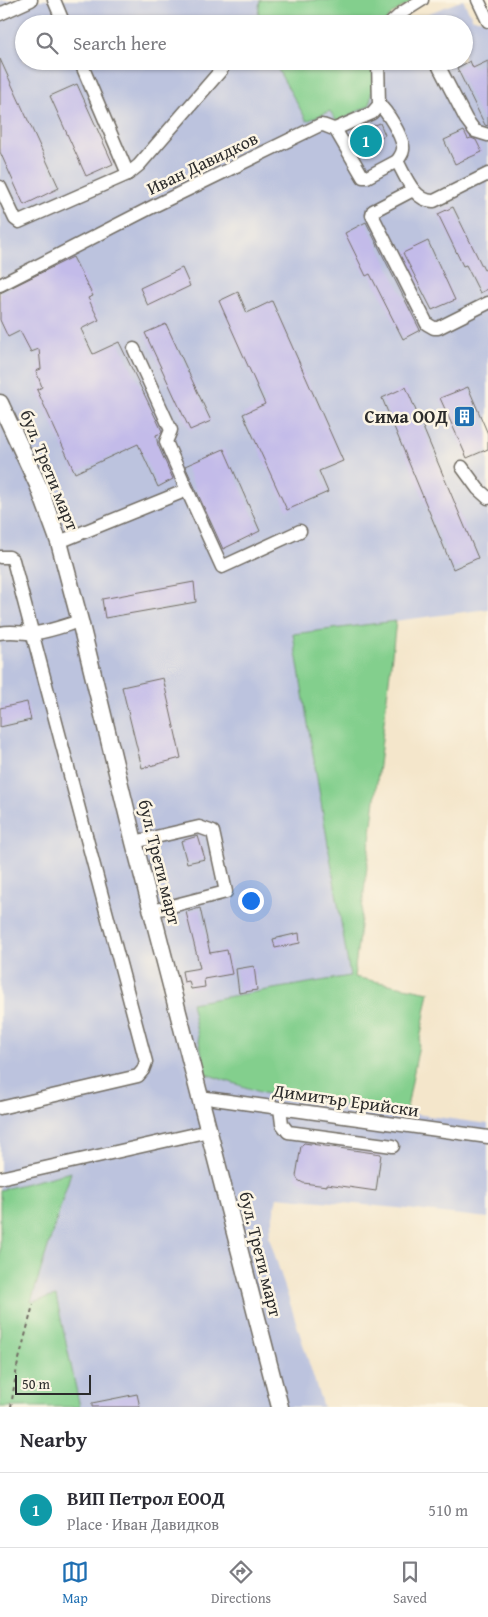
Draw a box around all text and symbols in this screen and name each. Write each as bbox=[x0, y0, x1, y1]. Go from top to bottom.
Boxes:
search box bbox=[15, 15, 473, 70]
icon: search bbox=[33, 29, 61, 57]
text: Search here bbox=[73, 29, 167, 57]
pin: 1 bbox=[350, 122, 382, 160]
street label: Иван Давидков bbox=[142, 124, 262, 202]
place label: Сима ООД bbox=[365, 403, 448, 430]
building icon: Сима ООД bbox=[452, 404, 476, 428]
street label: бул. Трети март bbox=[13, 406, 87, 535]
street label: бул. Трети март bbox=[131, 797, 189, 928]
your location bbox=[238, 888, 264, 914]
street label: Димитър Ерийски bbox=[270, 1076, 421, 1124]
street label: бул. Трети март bbox=[232, 1189, 290, 1320]
scale bar bbox=[15, 1372, 91, 1395]
text: 50 m bbox=[22, 1374, 50, 1394]
text: Nearby bbox=[20, 1424, 87, 1455]
text: ВИП Петрол ЕООД bbox=[67, 1484, 225, 1512]
text: 1 bbox=[32, 1498, 40, 1522]
text: 510 m bbox=[428, 1498, 468, 1522]
text: Place · Иван Давидков bbox=[67, 1512, 219, 1536]
tab: Map bbox=[61, 1558, 89, 1608]
tab: Directions bbox=[211, 1558, 271, 1608]
tab: Saved bbox=[393, 1558, 427, 1608]

